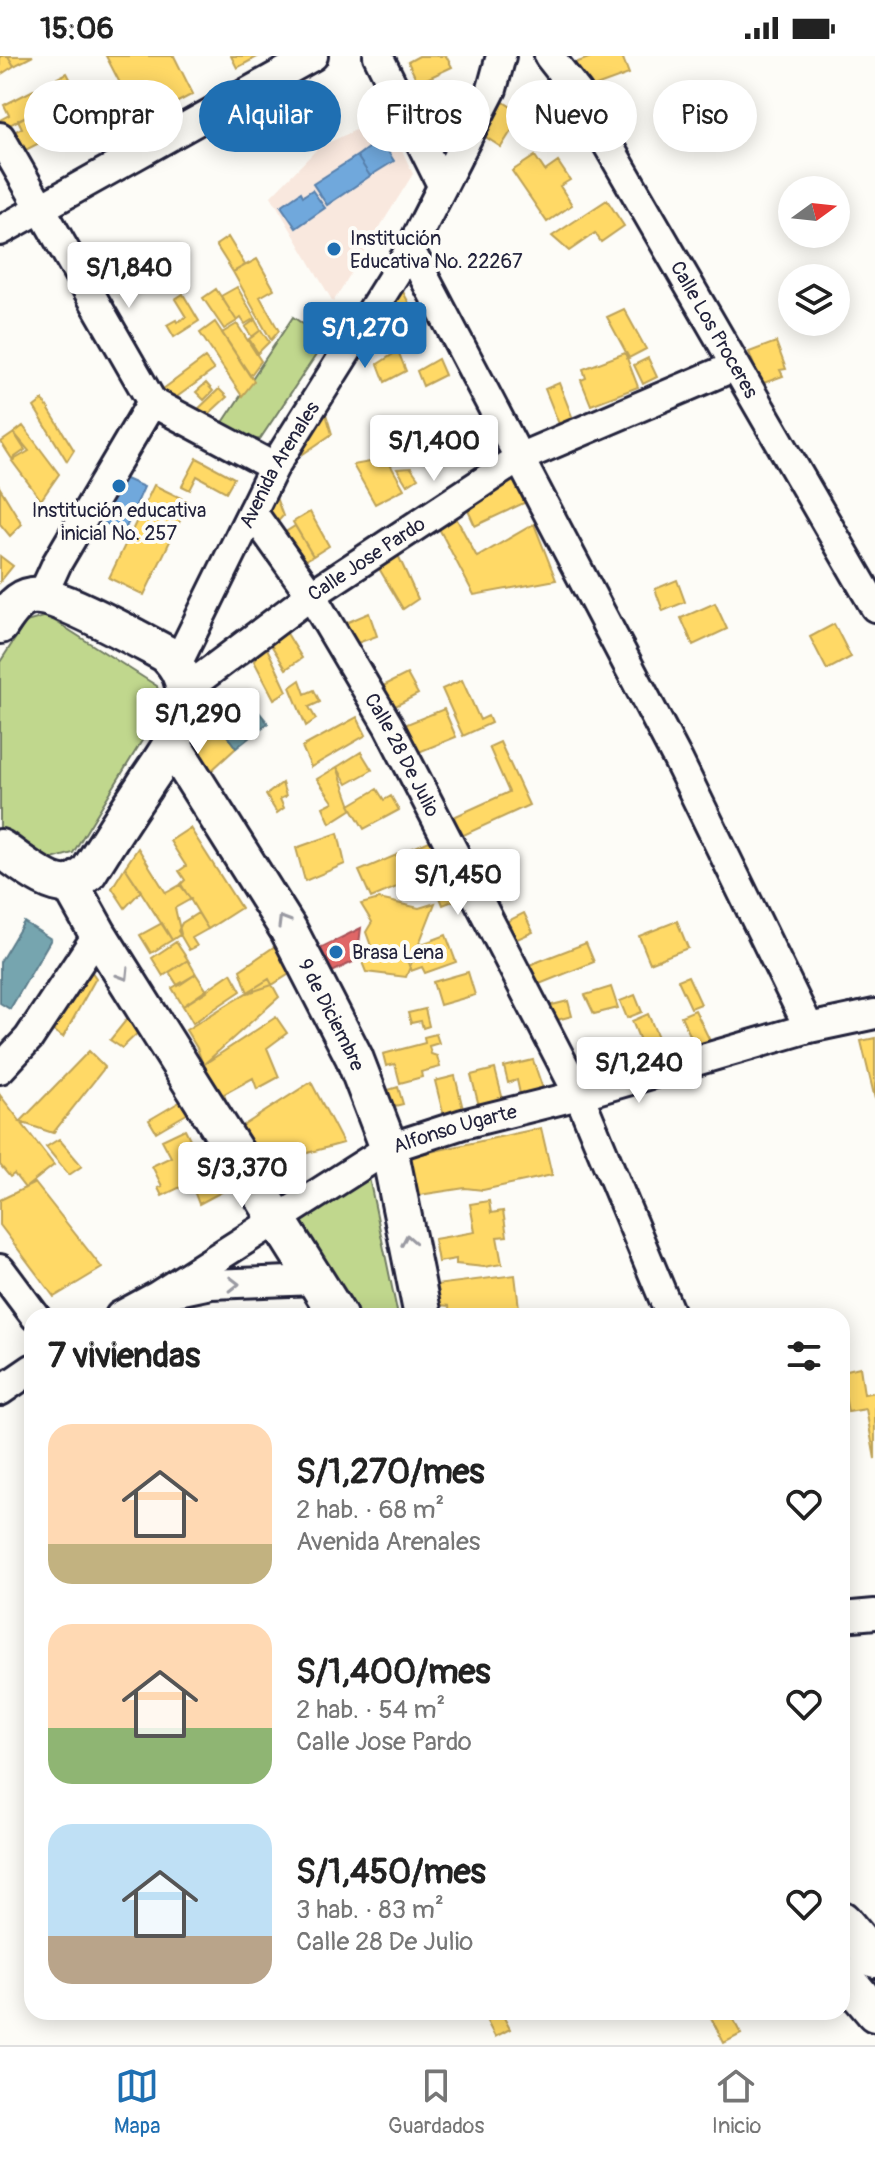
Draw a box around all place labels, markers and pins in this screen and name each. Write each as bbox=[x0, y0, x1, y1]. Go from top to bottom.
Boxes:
place label: Institución Educativa No. 22267 bbox=[350, 226, 523, 274]
marker: Institución Educativa No. 22267 bbox=[325, 240, 343, 258]
pin: S/1,840 bbox=[55, 242, 203, 310]
pin: S/1,270 bbox=[291, 302, 439, 370]
pin: S/1,400 bbox=[360, 415, 508, 483]
marker: Institución educativa inicial No. 257 bbox=[110, 477, 128, 495]
place label: Institución educativa inicial No. 257 bbox=[32, 498, 206, 546]
pin: S/1,290 bbox=[124, 688, 272, 756]
pin: S/1,450 bbox=[384, 849, 532, 917]
place label: Brasa Lena bbox=[352, 940, 444, 965]
marker: Brasa Lena bbox=[327, 943, 345, 961]
pin: S/1,240 bbox=[565, 1037, 713, 1105]
pin: S/3,370 bbox=[168, 1142, 316, 1210]

